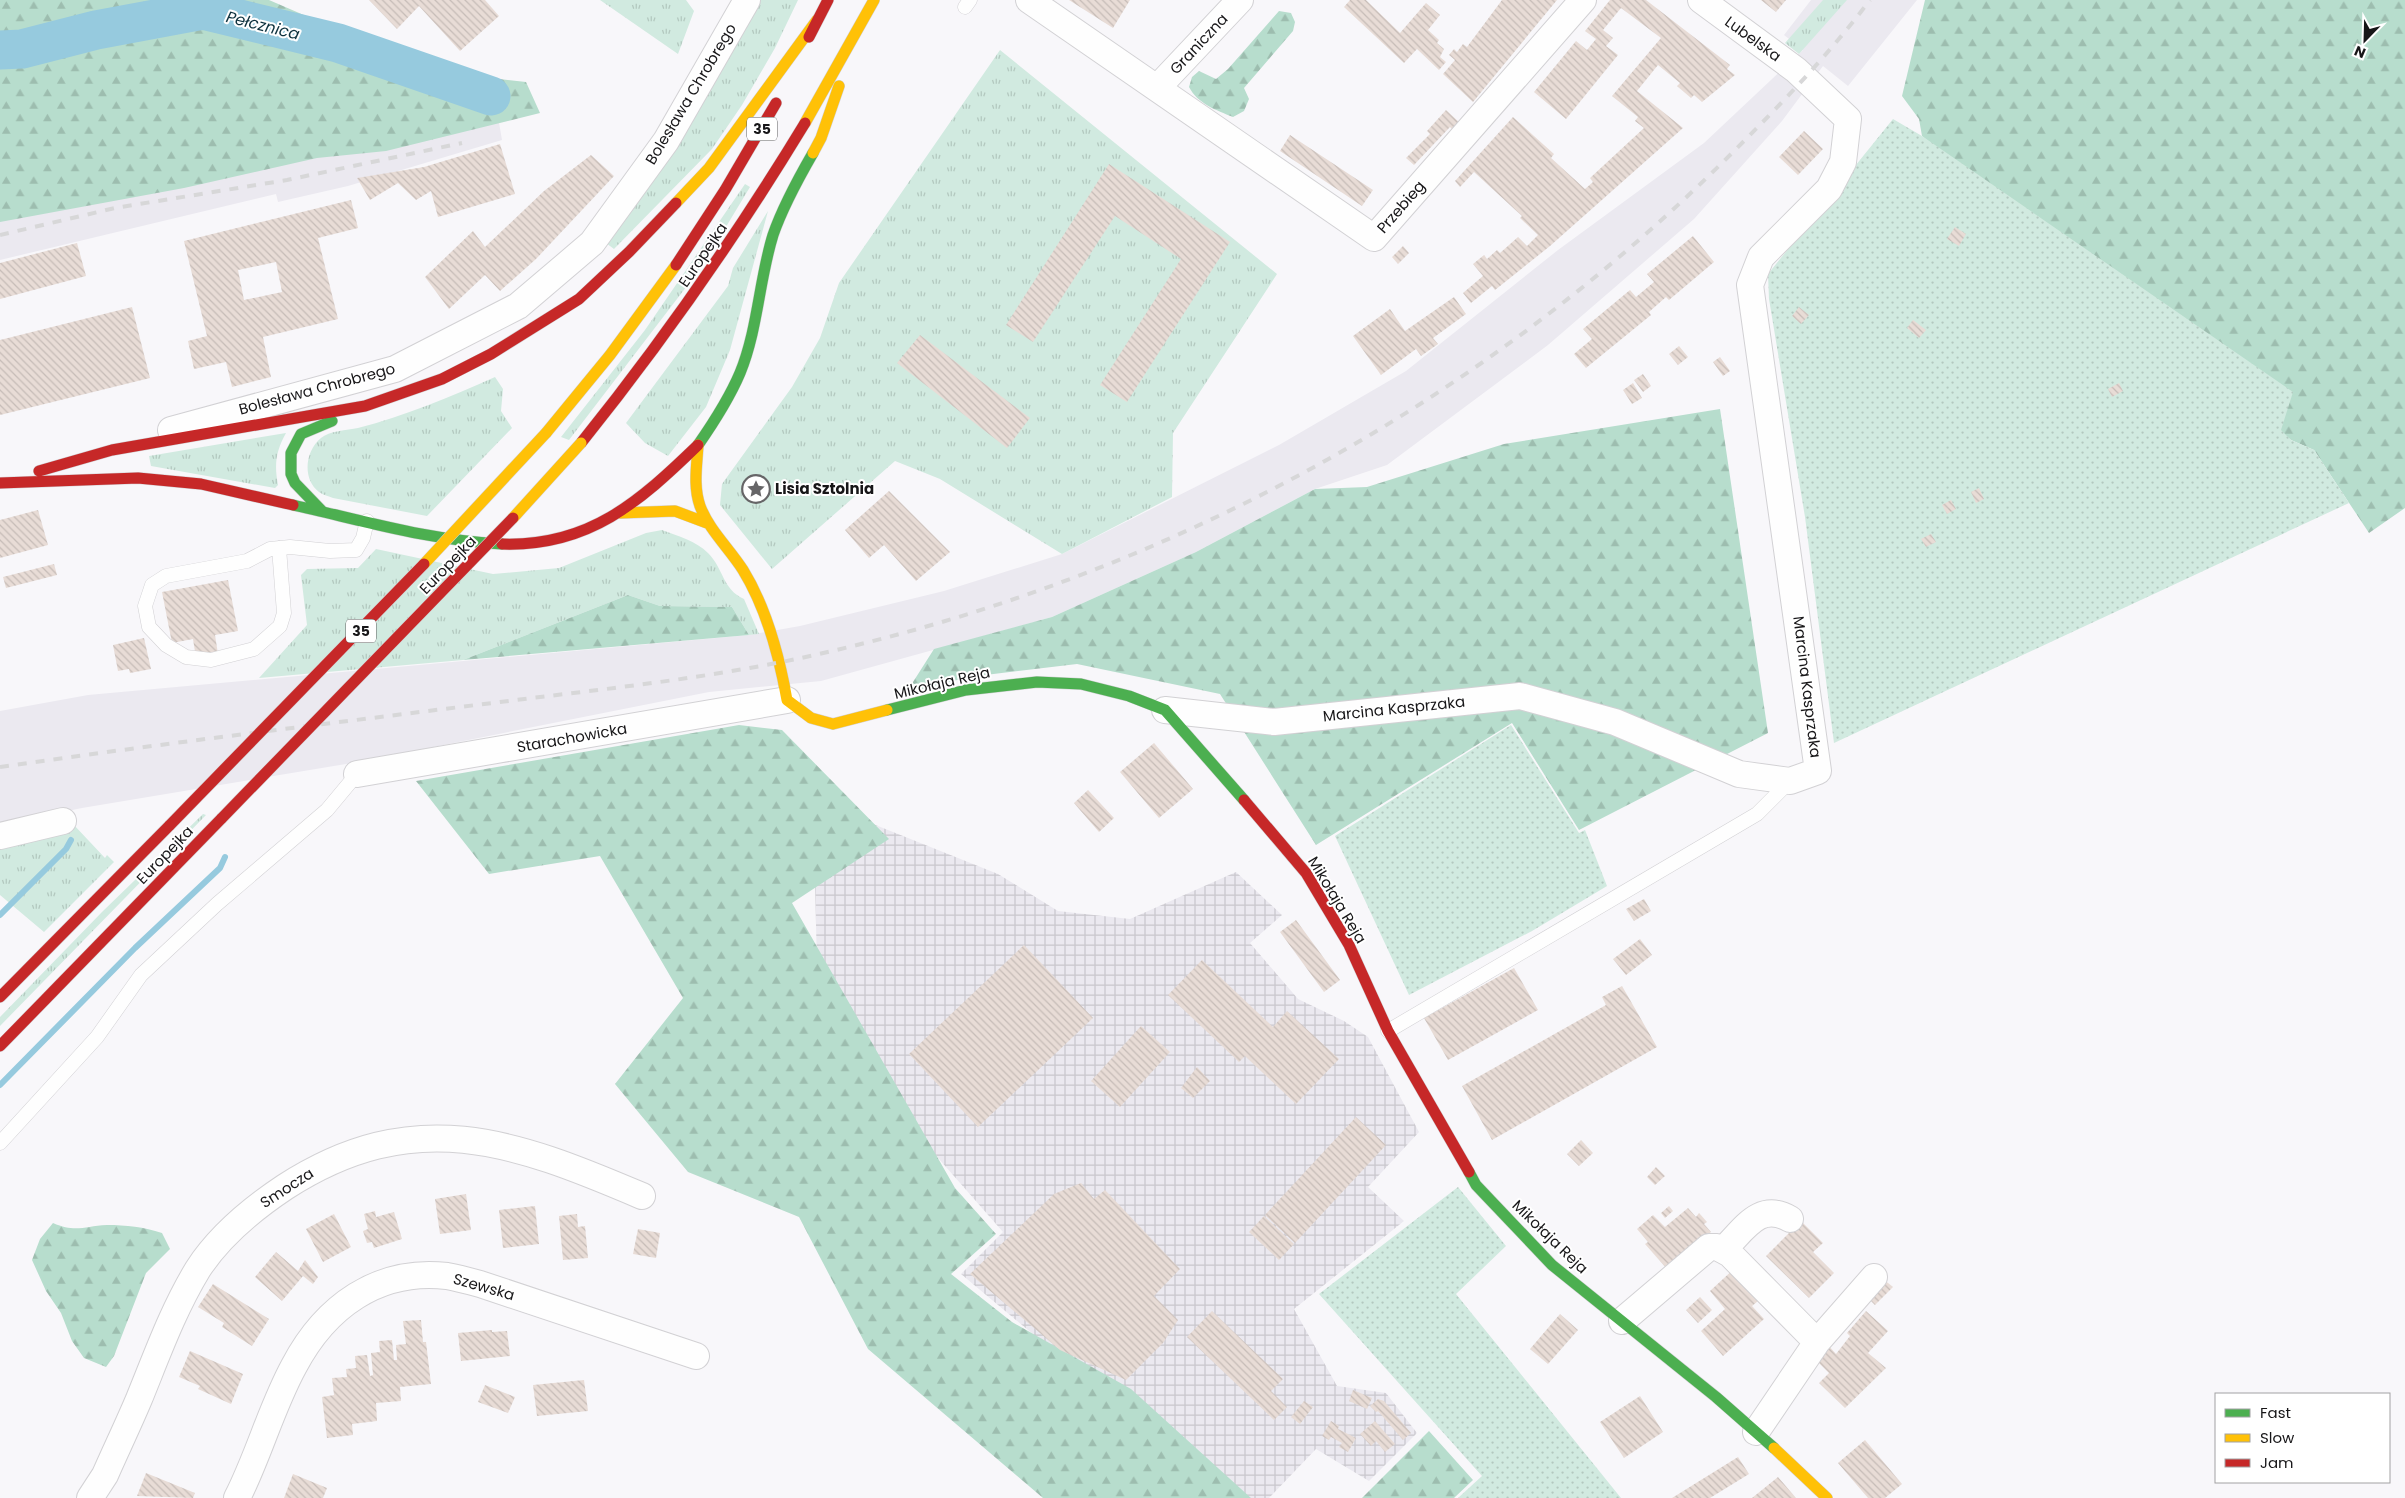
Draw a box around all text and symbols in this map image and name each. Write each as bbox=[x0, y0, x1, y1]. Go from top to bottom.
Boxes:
water label: Pełcznica bbox=[224, 5, 302, 46]
street label: Graniczna bbox=[1165, 9, 1232, 79]
street label: Lubelska bbox=[1721, 11, 1786, 66]
north arrow bbox=[2340, 15, 2390, 65]
street label: Bolesława Chrobrego bbox=[640, 19, 741, 168]
text: N bbox=[2351, 41, 2369, 63]
road number: 35 bbox=[747, 118, 777, 140]
street label: Przebieg bbox=[1372, 176, 1429, 238]
street label: Europejka bbox=[673, 218, 732, 291]
street label: Bolesława Chrobrego bbox=[236, 358, 397, 420]
place icon: Lisia Sztolnia bbox=[741, 474, 771, 504]
place label: Lisia Sztolnia bbox=[775, 478, 874, 499]
street label: Europejka bbox=[415, 531, 481, 598]
street label: Marcina Kasprzaka bbox=[1788, 615, 1827, 759]
road number: 35 bbox=[346, 620, 376, 642]
street label: Mikołaja Reja bbox=[892, 661, 992, 704]
street label: Marcina Kasprzaka bbox=[1322, 691, 1466, 726]
street label: Starachowicka bbox=[515, 717, 629, 758]
street label: Europejka bbox=[132, 821, 198, 888]
street label: Mikołaja Reja bbox=[1303, 852, 1372, 947]
street label: Smocza bbox=[256, 1162, 318, 1213]
street label: Mikołaja Reja bbox=[1508, 1195, 1593, 1278]
street label: Szewska bbox=[451, 1268, 517, 1305]
legend bbox=[2215, 1393, 2390, 1483]
text: Fast bbox=[2260, 1402, 2291, 1423]
text: Slow bbox=[2260, 1427, 2295, 1448]
text: Jam bbox=[2260, 1452, 2294, 1473]

